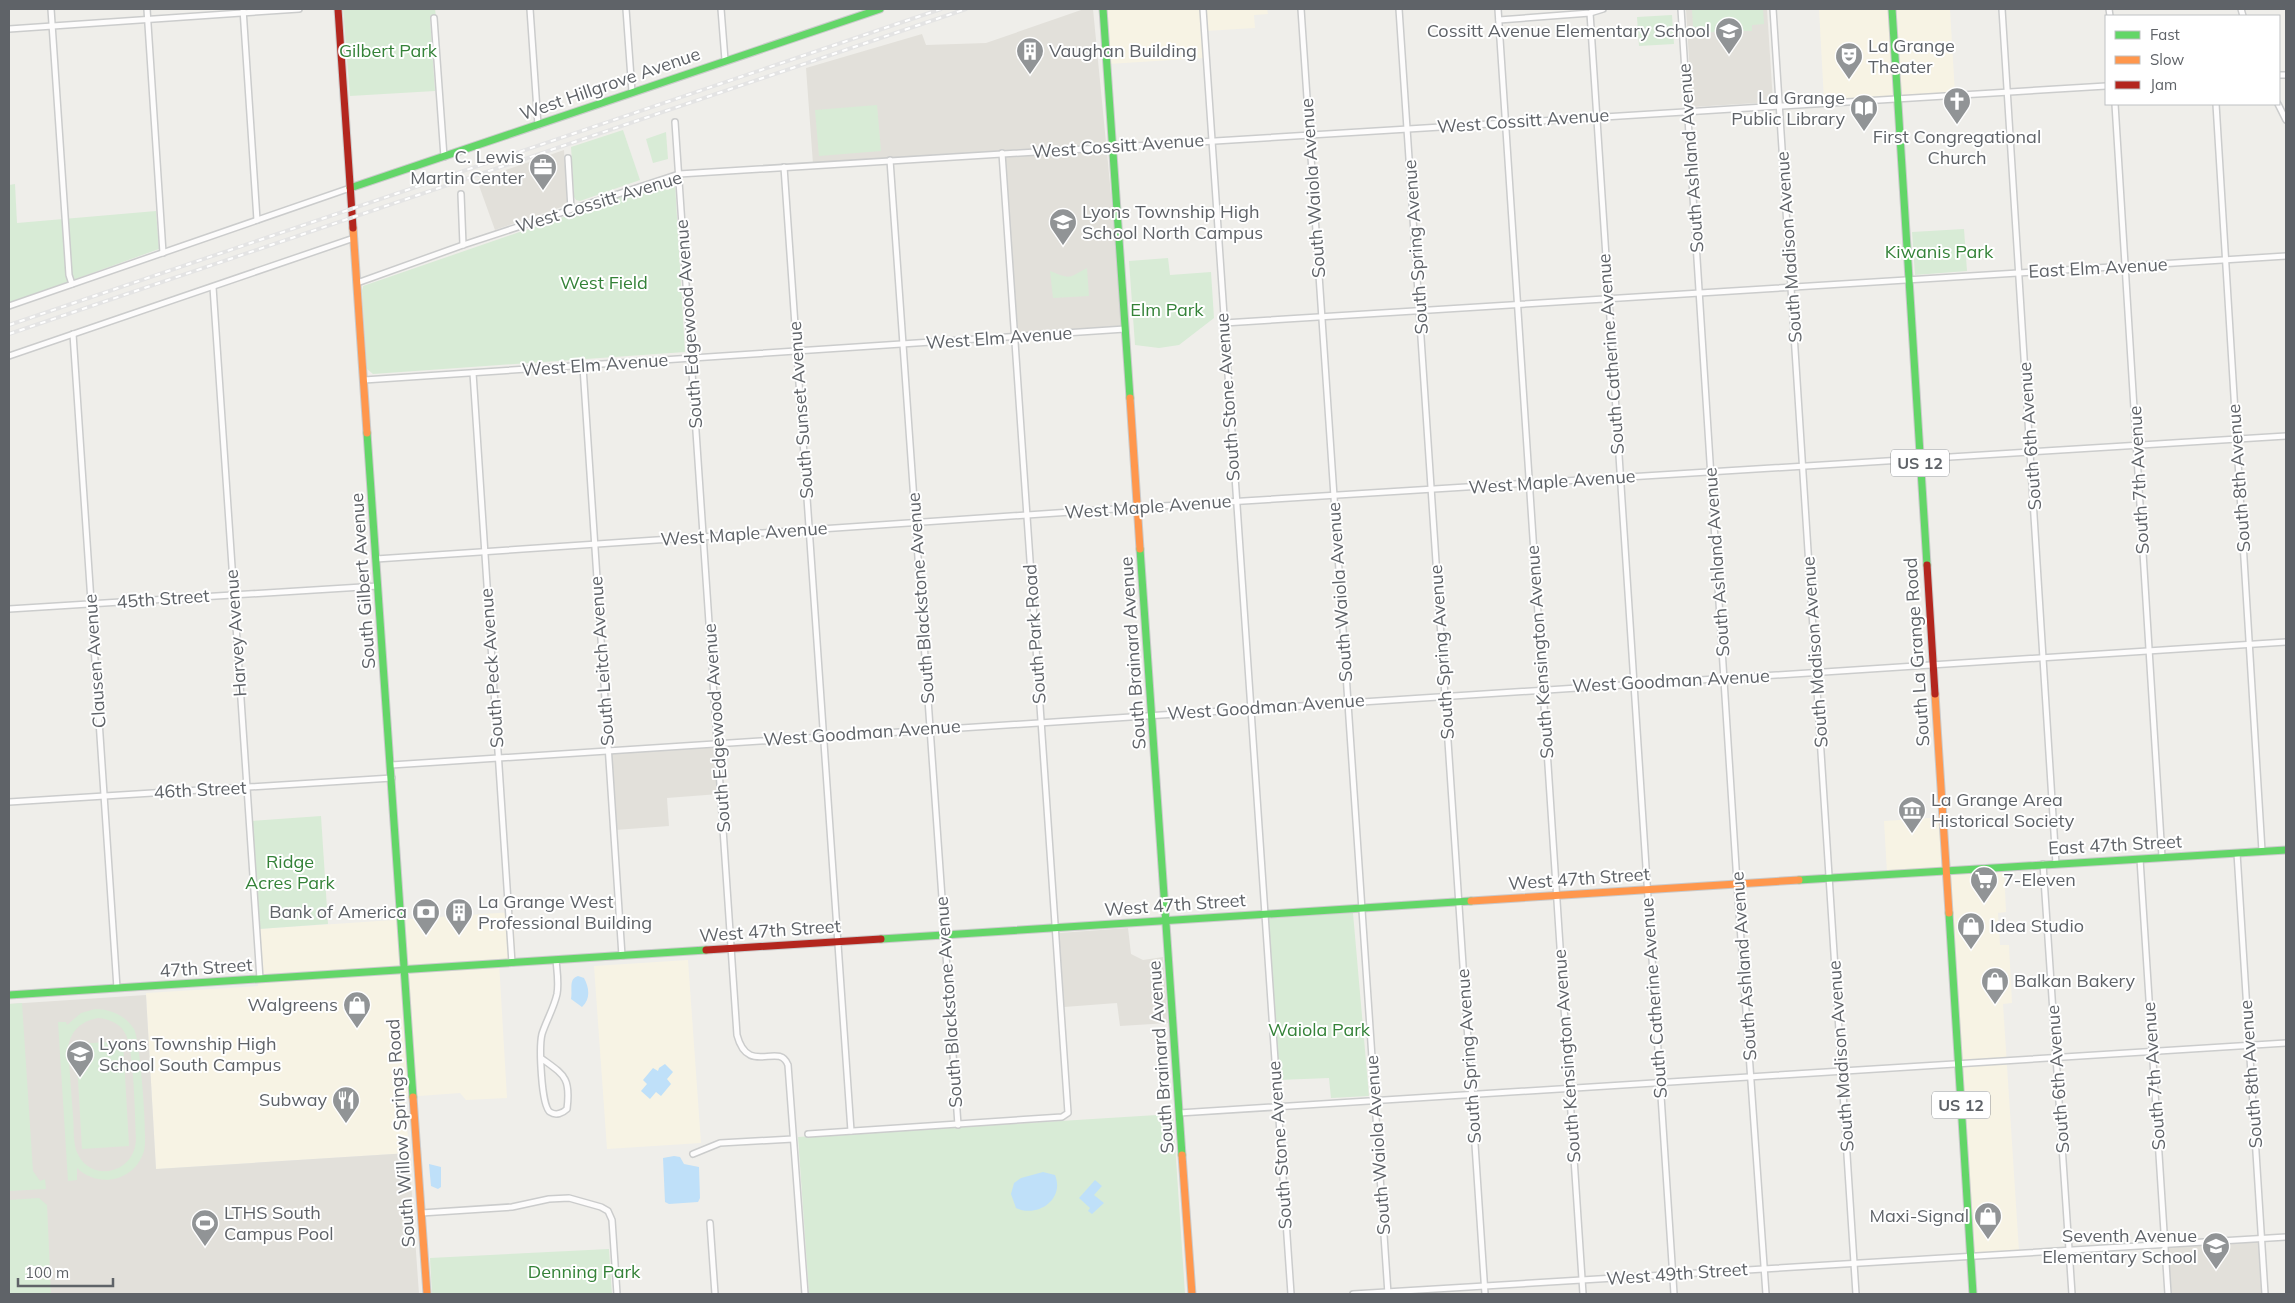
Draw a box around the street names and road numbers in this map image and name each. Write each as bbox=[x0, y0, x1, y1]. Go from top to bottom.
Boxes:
street label: West Hillgrove Avenue bbox=[517, 42, 703, 125]
street label: South Ashland Avenue bbox=[1672, 63, 1709, 254]
street label: South Waiola Avenue bbox=[1295, 97, 1330, 279]
street label: West Cossitt Avenue bbox=[1436, 103, 1610, 138]
street label: West Cossitt Avenue bbox=[1031, 128, 1205, 163]
street label: South Madison Avenue bbox=[1770, 151, 1807, 344]
street label: South Spring Avenue bbox=[1398, 159, 1433, 335]
street label: West Cossitt Avenue bbox=[513, 165, 685, 238]
street label: South Edgewood Avenue bbox=[670, 219, 707, 429]
street label: East Elm Avenue bbox=[2028, 252, 2168, 283]
street label: South Catherine Avenue bbox=[1592, 253, 1629, 455]
street label: South Stone Avenue bbox=[1210, 312, 1245, 482]
street label: South Sunset Avenue bbox=[783, 320, 818, 500]
street label: West Elm Avenue bbox=[925, 321, 1073, 354]
street label: West Elm Avenue bbox=[521, 348, 669, 381]
street label: South 6th Avenue bbox=[2013, 361, 2046, 511]
street label: South 8th Avenue bbox=[2222, 403, 2255, 553]
street label: South 7th Avenue bbox=[2123, 405, 2154, 555]
road number: US 12 bbox=[1891, 449, 1949, 476]
street label: West Maple Avenue bbox=[1468, 464, 1636, 499]
street label: South Ashland Avenue bbox=[1698, 467, 1735, 658]
street label: West Maple Avenue bbox=[1064, 489, 1232, 524]
street label: South Gilbert Avenue bbox=[345, 492, 380, 670]
street label: South Blackstone Avenue bbox=[902, 492, 939, 704]
street label: South Waiola Avenue bbox=[1322, 501, 1357, 683]
street label: West Maple Avenue bbox=[660, 516, 828, 551]
street label: South Kensington Avenue bbox=[1521, 544, 1558, 760]
street label: South Brainard Avenue bbox=[1114, 556, 1151, 750]
street label: South Madison Avenue bbox=[1796, 556, 1833, 749]
street label: South La Grange Road bbox=[1898, 557, 1935, 747]
street label: South Park Road bbox=[1018, 563, 1051, 705]
street label: South Spring Avenue bbox=[1424, 564, 1459, 740]
street label: Harvey Avenue bbox=[220, 569, 251, 698]
street label: South Leitch Avenue bbox=[584, 575, 619, 747]
street label: 45th Street bbox=[116, 584, 210, 613]
street label: South Peck Avenue bbox=[474, 587, 509, 749]
street label: Clausen Avenue bbox=[78, 593, 111, 729]
street label: South Edgewood Avenue bbox=[698, 623, 735, 833]
street label: West Goodman Avenue bbox=[1572, 664, 1770, 697]
street label: West Goodman Avenue bbox=[1167, 688, 1365, 725]
street label: West Goodman Avenue bbox=[763, 714, 961, 751]
street label: 46th Street bbox=[153, 776, 247, 803]
street label: East 47th Street bbox=[2047, 830, 2182, 859]
street label: West 47th Street bbox=[1508, 862, 1650, 895]
street label: South Ashland Avenue bbox=[1725, 871, 1762, 1062]
street label: West 47th Street bbox=[1104, 888, 1246, 921]
street label: South Blackstone Avenue bbox=[930, 896, 967, 1108]
street label: South Catherine Avenue bbox=[1635, 897, 1672, 1099]
street label: West 47th Street bbox=[699, 914, 841, 947]
street label: South Kensington Avenue bbox=[1548, 948, 1585, 1164]
street label: 47th Street bbox=[159, 953, 253, 982]
street label: South Brainard Avenue bbox=[1142, 960, 1179, 1154]
street label: South Madison Avenue bbox=[1822, 960, 1859, 1153]
street label: South Spring Avenue bbox=[1451, 968, 1486, 1144]
street label: South 8th Avenue bbox=[2234, 999, 2267, 1149]
street label: South 7th Avenue bbox=[2137, 1001, 2170, 1151]
street label: South 6th Avenue bbox=[2041, 1004, 2074, 1154]
street label: South Willow Springs Road bbox=[381, 1018, 420, 1248]
street label: South Waiola Avenue bbox=[1360, 1054, 1395, 1236]
street label: South Stone Avenue bbox=[1262, 1060, 1297, 1230]
road number: US 12 bbox=[1932, 1092, 1990, 1118]
street label: West 49th Street bbox=[1606, 1257, 1748, 1290]

